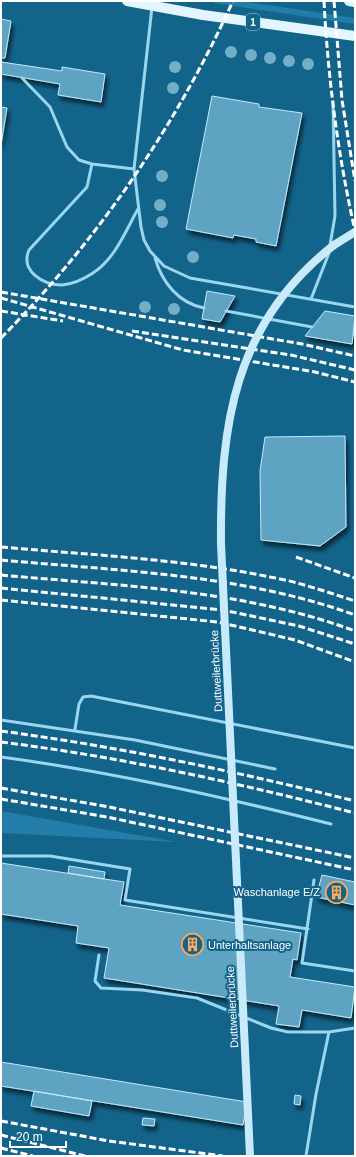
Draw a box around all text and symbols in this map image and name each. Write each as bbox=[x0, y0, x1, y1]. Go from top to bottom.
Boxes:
road number: 1 bbox=[246, 14, 260, 30]
street label: Duttweilerbrücke bbox=[208, 630, 224, 712]
building icon: Waschanlage E/Z bbox=[323, 879, 349, 905]
place label: Waschanlage E/Z bbox=[234, 886, 320, 898]
building icon: Unterhaltsanlage bbox=[179, 932, 205, 958]
place label: Unterhaltsanlage bbox=[208, 939, 291, 951]
street label: Duttweilerbrücke bbox=[224, 966, 240, 1048]
scale bar bbox=[10, 1123, 66, 1149]
text: 20 m bbox=[16, 1130, 43, 1144]

